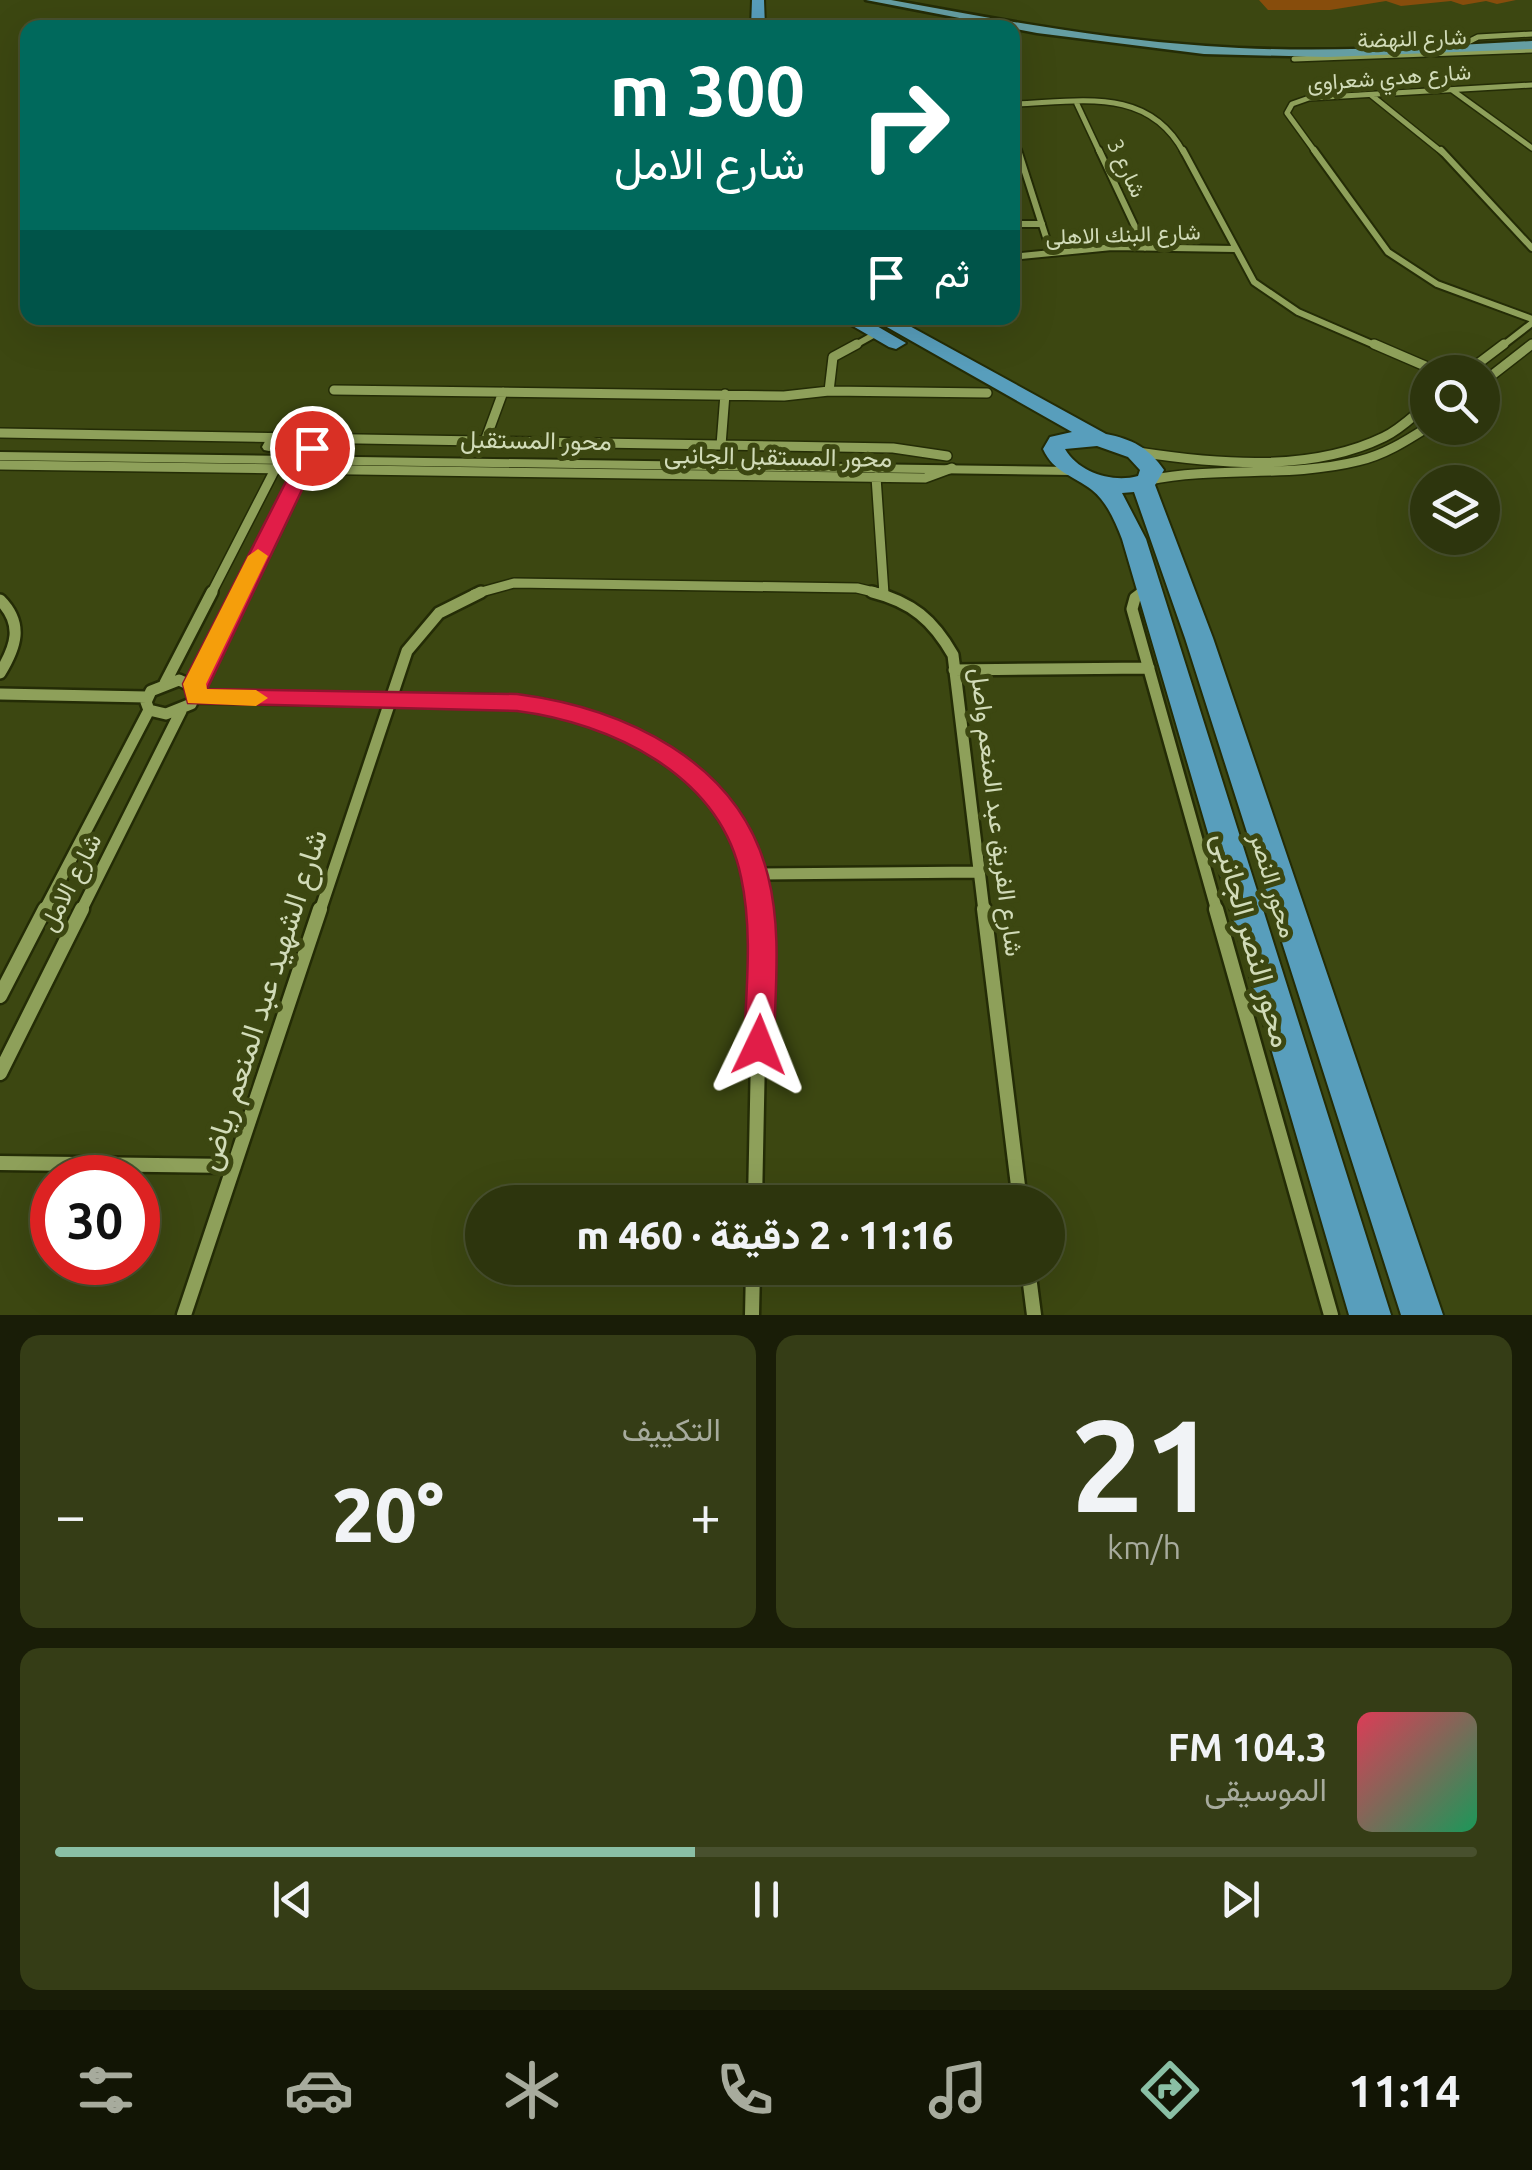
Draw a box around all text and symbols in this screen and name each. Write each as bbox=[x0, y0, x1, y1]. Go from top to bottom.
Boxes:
street label: شارع النهضة bbox=[1357, 23, 1467, 55]
text: 300 m bbox=[610, 51, 805, 129]
street label: شارع هدي شعراوى bbox=[1306, 58, 1472, 102]
icon: right bbox=[840, 60, 970, 190]
street label: شارع 3 bbox=[1100, 135, 1152, 202]
text: شارع الامل bbox=[614, 137, 805, 188]
street label: شارع البنك الاهلى bbox=[1045, 218, 1201, 252]
icon: arrive bbox=[859, 250, 914, 305]
text: ثم bbox=[934, 252, 970, 294]
map controls bbox=[1410, 355, 1500, 555]
button: search bbox=[1410, 355, 1500, 445]
pin bbox=[270, 406, 355, 491]
icon: arrive bbox=[285, 421, 340, 476]
street label: محور المستقبل bbox=[460, 425, 612, 457]
street label: محور المستقبل الجانبى bbox=[664, 440, 892, 474]
button: layers bbox=[1410, 465, 1500, 555]
street label: شارع الفريق عبد المنعم واصل bbox=[962, 666, 1029, 958]
street label: شارع الشهيد عبد المنعم رياض bbox=[191, 825, 337, 1176]
street label: شارع الامل bbox=[33, 828, 109, 937]
street label: محور النصر الجانبى bbox=[1204, 828, 1300, 1052]
street label: محور النصر bbox=[1243, 828, 1303, 941]
position arrow bbox=[707, 993, 811, 1097]
speed limit sign: 30 bbox=[30, 1155, 160, 1285]
text: 11:16 · 2 دقيقة · 460 m bbox=[577, 1214, 954, 1256]
text: 21 bbox=[1071, 1391, 1217, 1537]
text: التكييف bbox=[622, 1411, 721, 1447]
text: 20° bbox=[332, 1472, 444, 1556]
text: − bbox=[55, 1484, 86, 1545]
text: + bbox=[690, 1484, 721, 1545]
text: km/h bbox=[1107, 1529, 1181, 1565]
text: 104.3 FM bbox=[1168, 1726, 1327, 1768]
text: الموسيقى bbox=[1204, 1771, 1327, 1807]
icon: previous bbox=[265, 1872, 320, 1927]
icon: pause bbox=[739, 1872, 794, 1927]
icon: next bbox=[1213, 1872, 1268, 1927]
icon: filters bbox=[71, 2055, 141, 2125]
icon: car bbox=[284, 2055, 354, 2125]
icon: climate bbox=[497, 2055, 567, 2125]
icon: phone bbox=[710, 2055, 780, 2125]
icon: music bbox=[923, 2055, 993, 2125]
icon: directions bbox=[1135, 2055, 1205, 2125]
text: 11:14 bbox=[1348, 2065, 1461, 2116]

